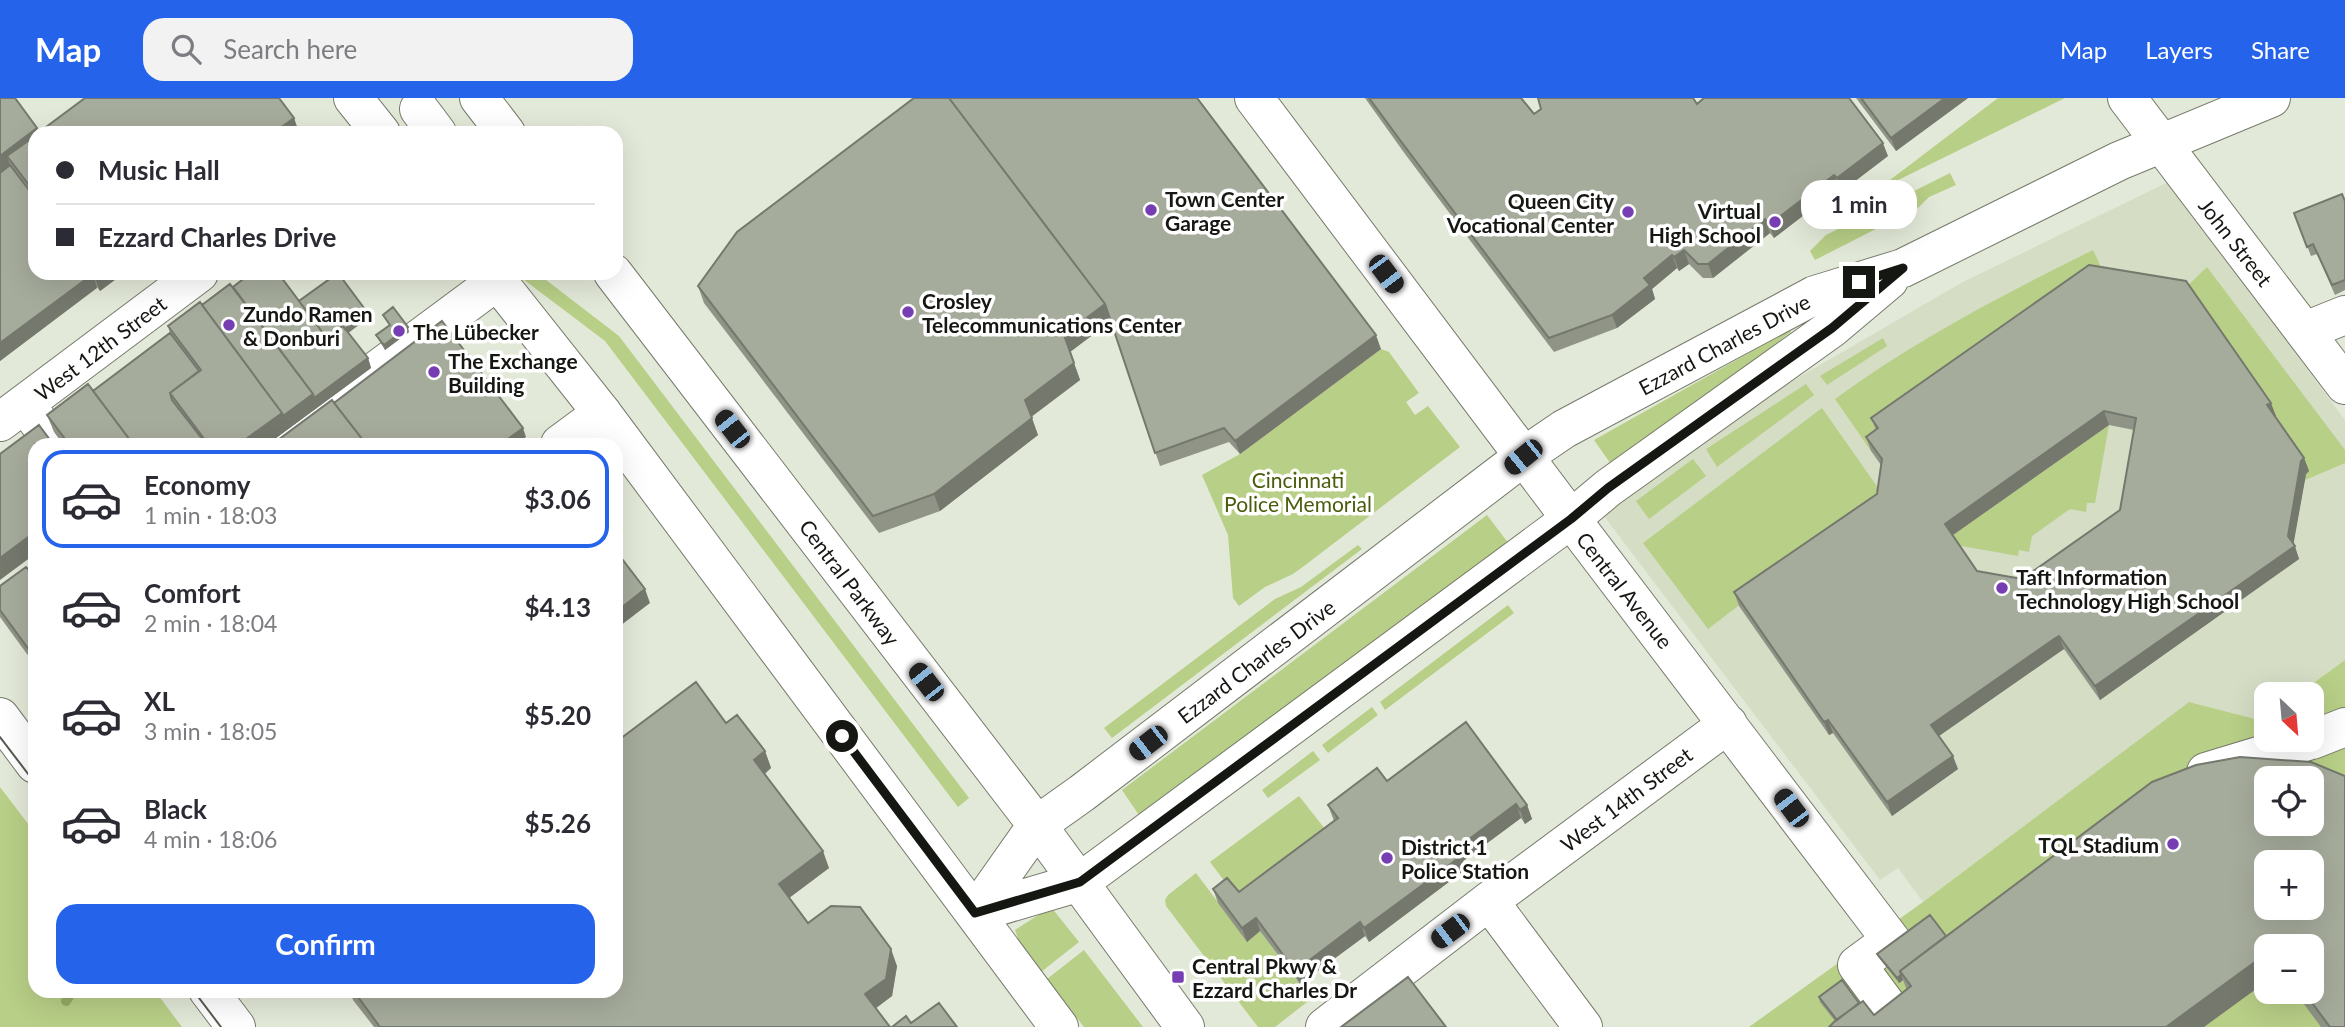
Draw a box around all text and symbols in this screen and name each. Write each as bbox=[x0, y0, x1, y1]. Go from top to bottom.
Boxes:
search box bbox=[143, 18, 633, 81]
text: Map bbox=[35, 29, 101, 69]
icon: search bbox=[167, 30, 205, 68]
text: Search here bbox=[223, 33, 357, 65]
text: Map bbox=[2060, 35, 2107, 64]
text: Layers bbox=[2145, 35, 2213, 64]
text: Share bbox=[2251, 35, 2310, 64]
text: Music Hall bbox=[98, 154, 220, 186]
callout: 1 min bbox=[1801, 180, 1917, 230]
place label: Town Center Garage bbox=[1165, 186, 1284, 235]
place label: Queen City Vocational Center bbox=[1446, 188, 1615, 237]
text: 1 min bbox=[1830, 190, 1888, 218]
street label: John Street bbox=[2194, 193, 2278, 291]
place label: Virtual High School bbox=[1649, 198, 1761, 247]
marker: Town Center Garage bbox=[1143, 202, 1159, 218]
marker: Queen City Vocational Center bbox=[1620, 204, 1636, 220]
marker: Virtual High School bbox=[1767, 214, 1783, 230]
text: Ezzard Charles Drive bbox=[98, 221, 336, 253]
car bbox=[1365, 251, 1408, 297]
route end bbox=[1843, 266, 1875, 298]
place label: Crosley Telecommunications Center bbox=[922, 288, 1182, 337]
street label: Ezzard Charles Drive bbox=[1634, 288, 1814, 400]
street label: West 12th Street bbox=[29, 290, 171, 406]
place label: Zundo Ramen & Donburi bbox=[243, 301, 373, 350]
marker: Crosley Telecommunications Center bbox=[900, 304, 916, 320]
marker: Zundo Ramen & Donburi bbox=[221, 317, 237, 333]
place label: The Lübecker bbox=[413, 319, 539, 344]
marker: The Lübecker bbox=[391, 323, 407, 339]
place label: The Exchange Building bbox=[448, 348, 578, 397]
marker: The Exchange Building bbox=[426, 364, 442, 380]
car bbox=[711, 406, 754, 452]
car bbox=[1501, 436, 1546, 478]
park label: Cincinnati Police Memorial bbox=[1224, 467, 1372, 516]
icon: car bbox=[60, 468, 123, 531]
text: Economy bbox=[144, 469, 250, 501]
text: $3.06 bbox=[525, 483, 591, 515]
text: 1 min · 18:03 bbox=[144, 501, 277, 529]
street label: Central Parkway bbox=[795, 514, 905, 650]
street label: Central Avenue bbox=[1572, 527, 1678, 653]
place label: Taft Information Technology High School bbox=[2016, 564, 2239, 613]
icon: car bbox=[60, 576, 123, 639]
text: Comfort bbox=[144, 577, 241, 609]
marker: Taft Information Technology High School bbox=[1994, 580, 2010, 596]
text: $4.13 bbox=[525, 591, 591, 623]
street label: Ezzard Charles Drive bbox=[1172, 594, 1340, 728]
text: 2 min · 18:04 bbox=[144, 609, 277, 637]
car bbox=[905, 659, 948, 705]
north arrow bbox=[2254, 682, 2324, 752]
map controls bbox=[2254, 682, 2324, 1004]
icon: car bbox=[60, 684, 123, 747]
text: XL bbox=[144, 685, 175, 717]
text: $5.20 bbox=[525, 699, 591, 731]
text: 3 min · 18:05 bbox=[144, 717, 277, 745]
route start bbox=[826, 720, 858, 752]
car bbox=[1125, 722, 1172, 764]
street label: West 14th Street bbox=[1555, 741, 1697, 857]
button: locate bbox=[2254, 766, 2324, 836]
car bbox=[1770, 785, 1813, 831]
icon: car bbox=[60, 792, 123, 855]
text: Black bbox=[144, 793, 207, 825]
text: $5.26 bbox=[525, 807, 591, 839]
text: 4 min · 18:06 bbox=[144, 825, 277, 853]
place label: TQL Stadium bbox=[2038, 832, 2159, 857]
place label: District 1 Police Station bbox=[1401, 834, 1529, 883]
marker: TQL Stadium bbox=[2165, 836, 2181, 852]
marker: District 1 Police Station bbox=[1379, 850, 1395, 866]
button: + bbox=[2254, 850, 2324, 920]
button: Confirm bbox=[56, 904, 595, 984]
car bbox=[1427, 910, 1474, 952]
button: − bbox=[2254, 934, 2324, 1004]
place label: Central Pkwy & Ezzard Charles Dr bbox=[1192, 953, 1357, 1002]
marker: Central Pkwy & Ezzard Charles Dr bbox=[1170, 969, 1186, 985]

